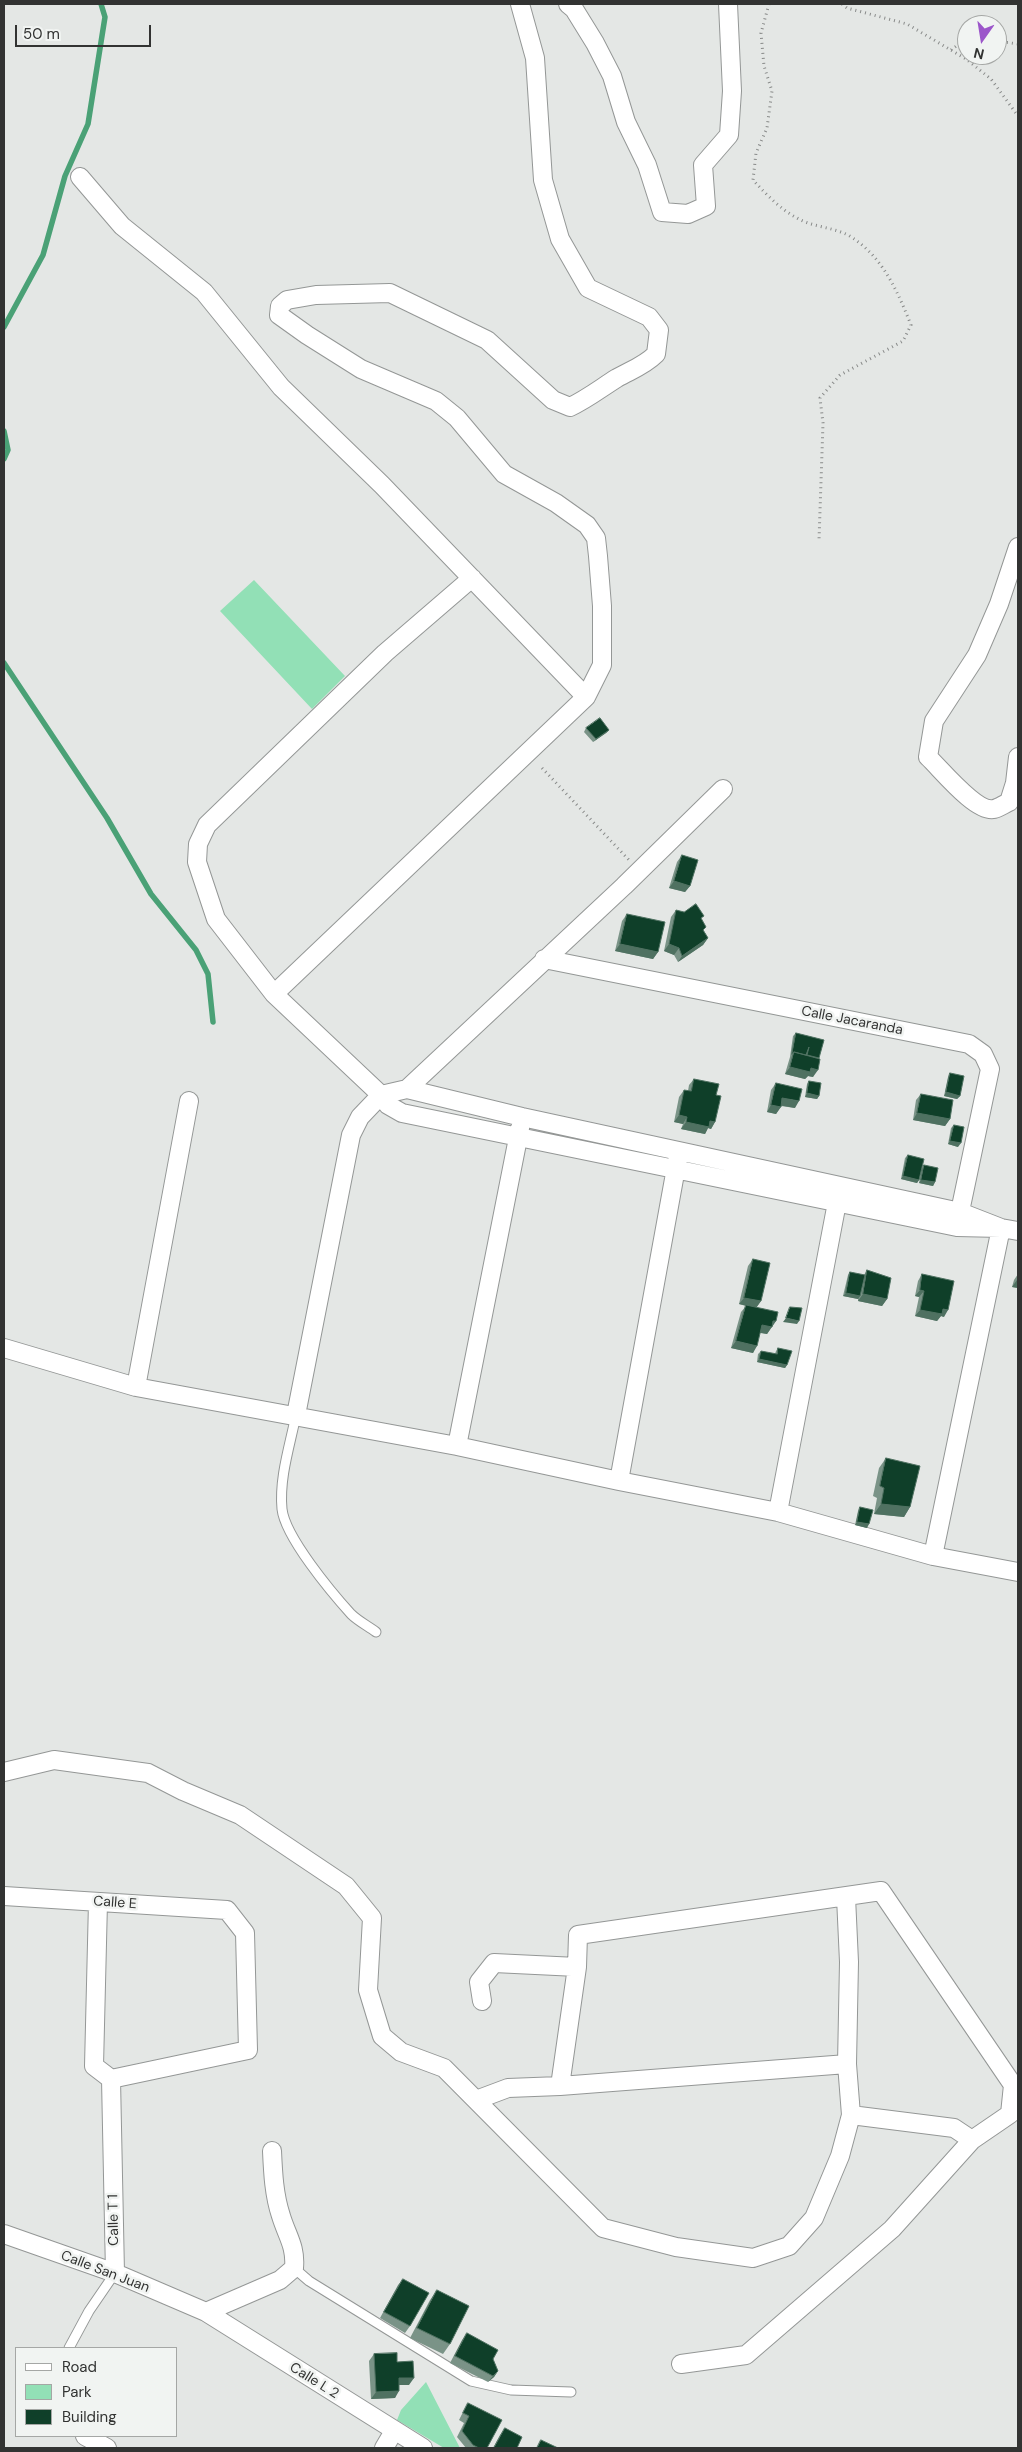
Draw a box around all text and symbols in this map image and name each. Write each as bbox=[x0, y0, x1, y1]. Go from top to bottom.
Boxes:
scale bar bbox=[18, 15, 154, 47]
north arrow bbox=[957, 15, 1007, 65]
text: 50 m bbox=[23, 24, 60, 44]
text: N bbox=[972, 44, 986, 64]
street label: Calle Jacaranda bbox=[800, 1003, 904, 1039]
street label: Calle E bbox=[93, 1893, 137, 1913]
street label: Calle T 1 bbox=[105, 2194, 123, 2246]
street label: Calle San Juan bbox=[58, 2247, 152, 2297]
legend bbox=[15, 2347, 178, 2437]
text: Road bbox=[62, 2357, 97, 2377]
street label: Calle L 2 bbox=[286, 2359, 342, 2403]
text: Park bbox=[62, 2382, 92, 2402]
text: Building bbox=[62, 2407, 117, 2427]

